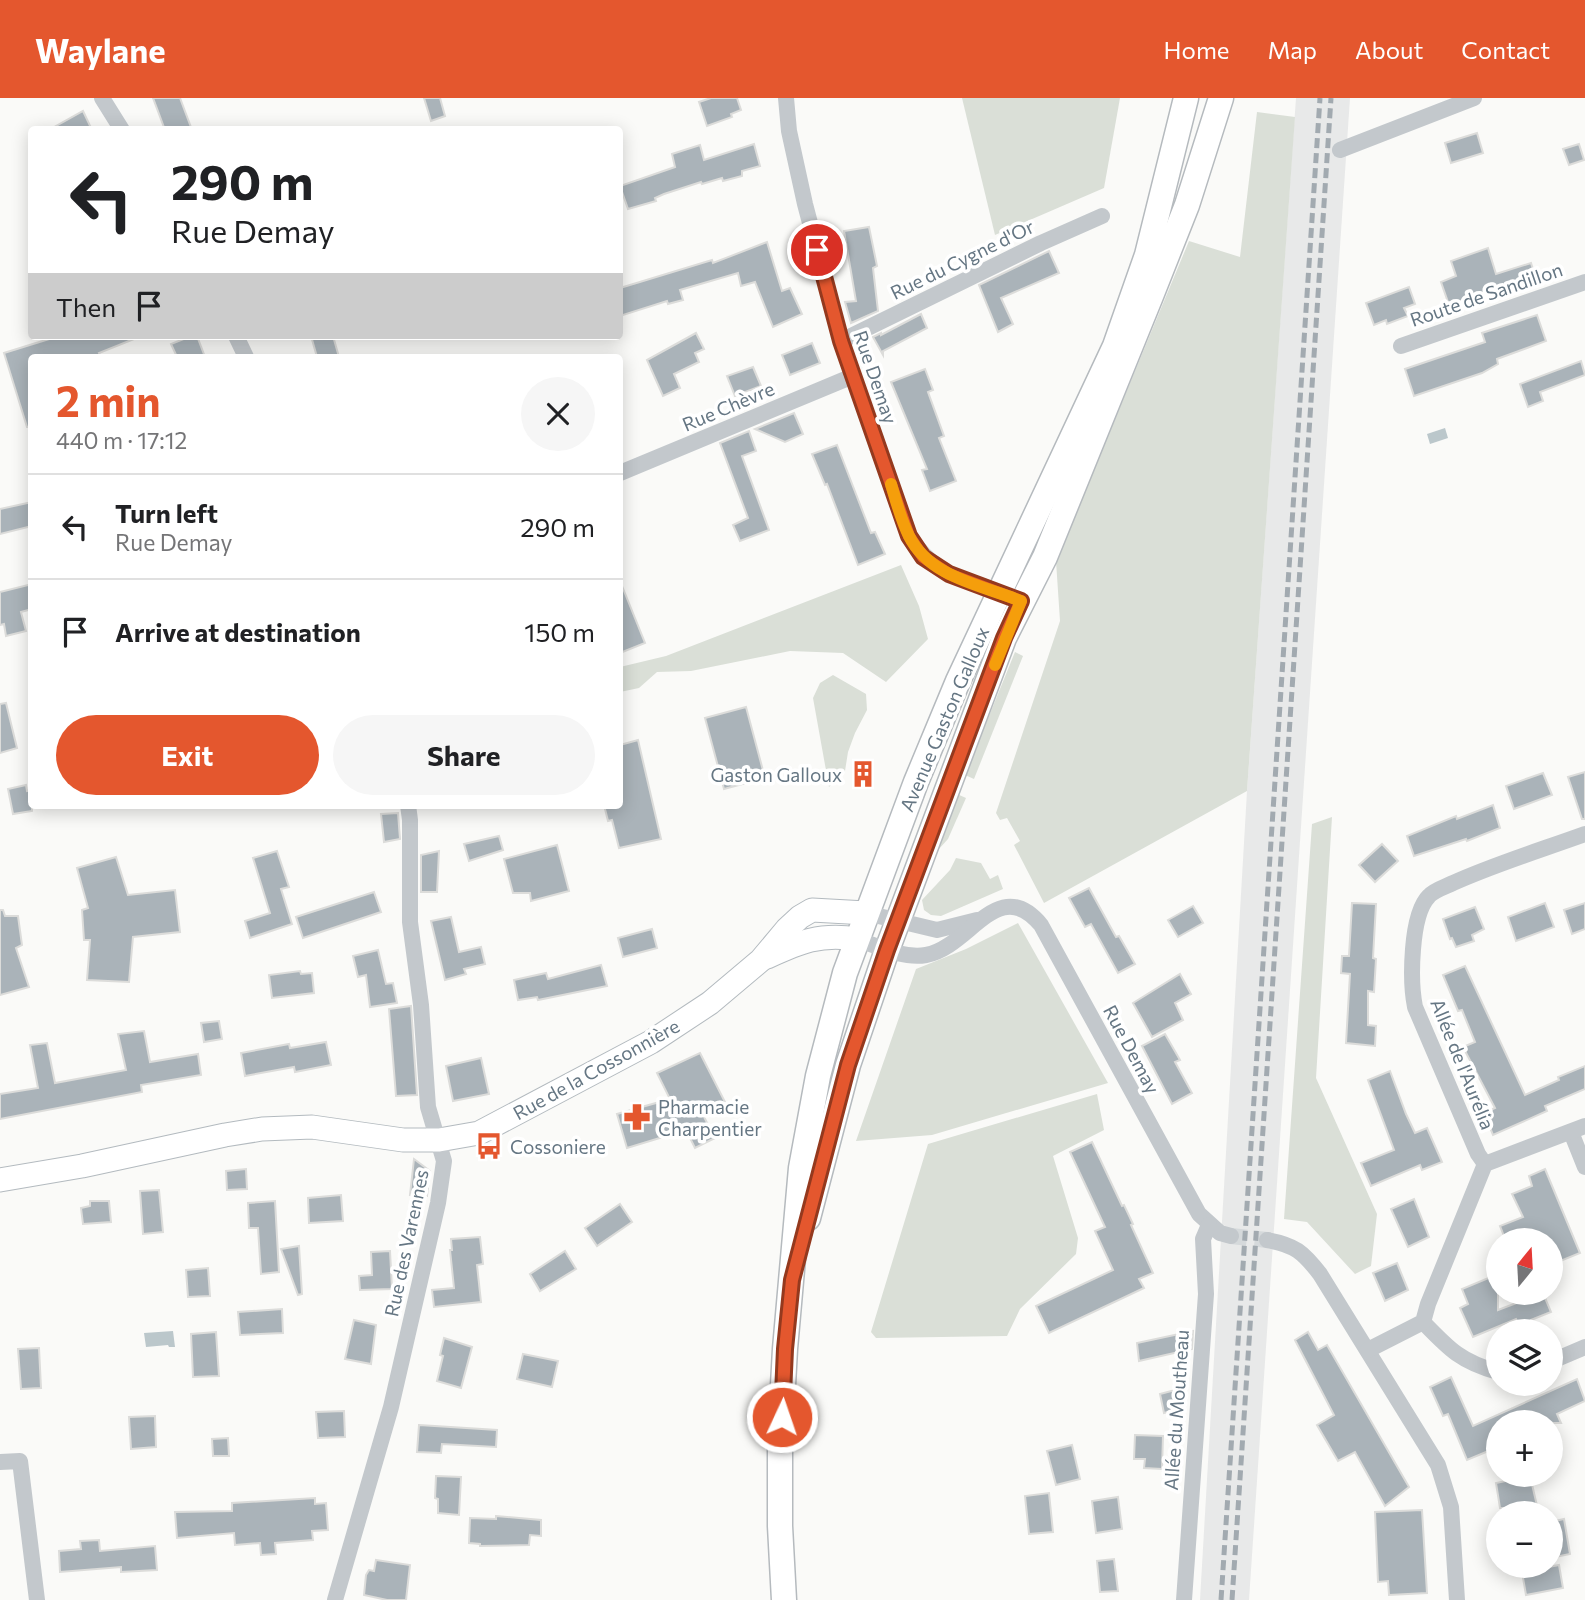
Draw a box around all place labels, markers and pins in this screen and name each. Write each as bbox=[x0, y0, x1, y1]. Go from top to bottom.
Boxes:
pin bbox=[787, 220, 847, 280]
building icon: Gaston Galloux bbox=[848, 759, 878, 789]
place label: Gaston Galloux bbox=[710, 763, 842, 786]
place label: Pharmacie Charpentier bbox=[658, 1095, 762, 1140]
pharmacy icon: Pharmacie Charpentier bbox=[622, 1102, 652, 1132]
bus stop icon: Cossoniere bbox=[474, 1131, 504, 1161]
place label: Cossoniere bbox=[510, 1135, 606, 1158]

